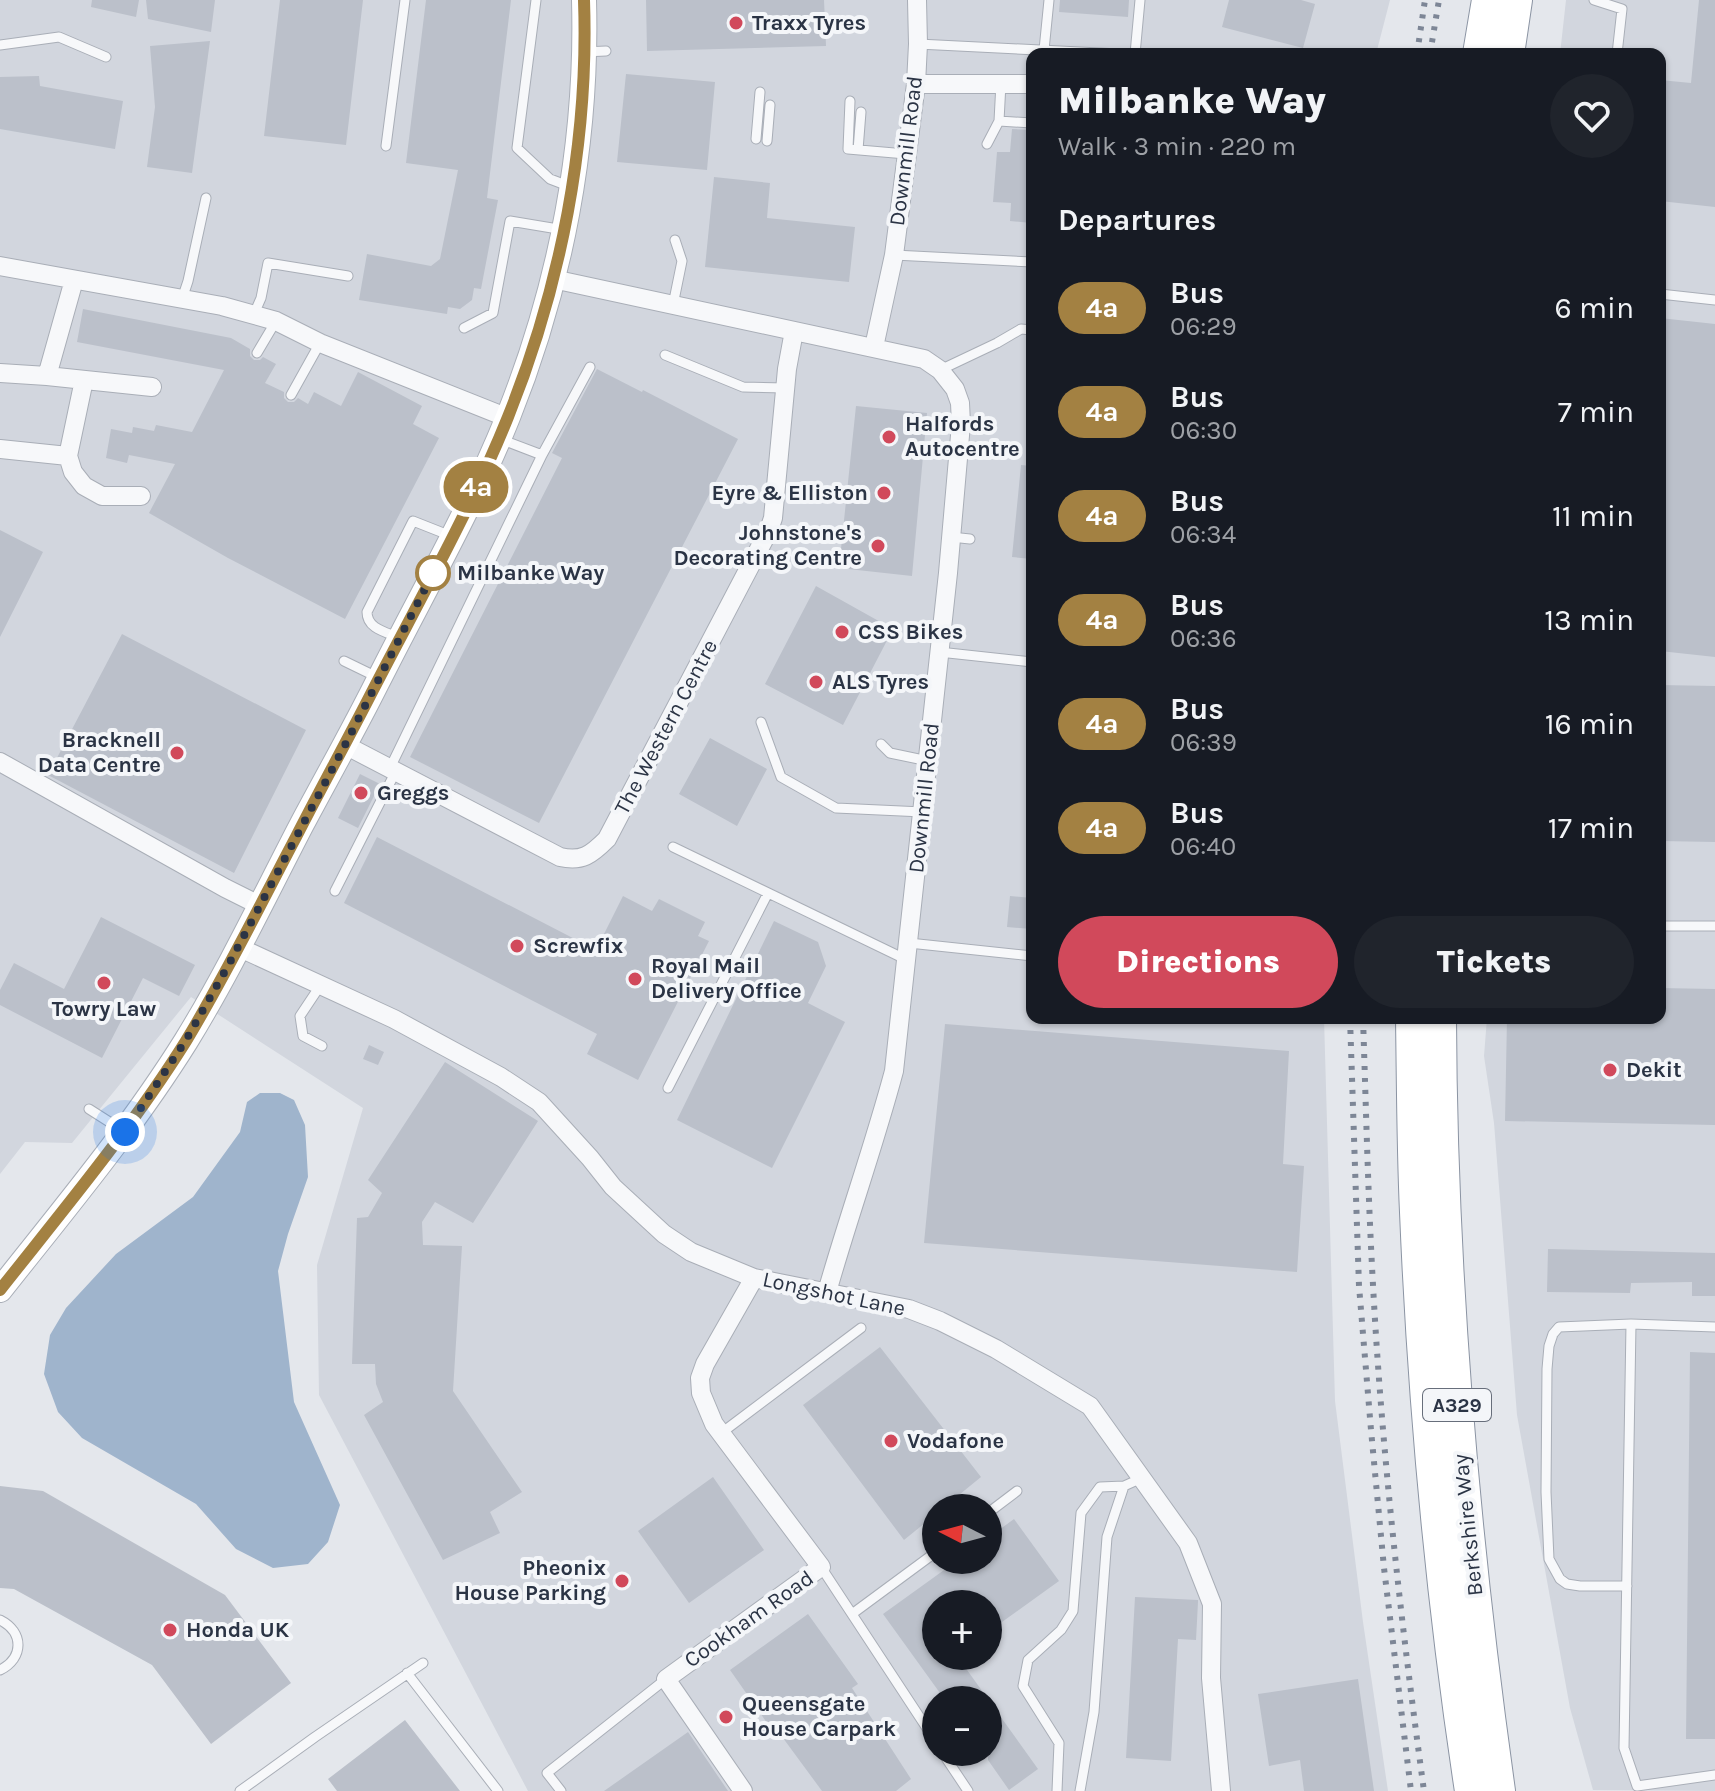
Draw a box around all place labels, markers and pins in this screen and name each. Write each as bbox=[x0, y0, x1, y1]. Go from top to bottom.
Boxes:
place label: Traxx Tyres bbox=[752, 10, 866, 36]
marker: Traxx Tyres bbox=[727, 14, 745, 32]
place label: Halfords Autocentre bbox=[905, 411, 1020, 462]
marker: Halfords Autocentre bbox=[880, 428, 898, 446]
place label: Eyre & Elliston bbox=[711, 480, 868, 506]
marker: Eyre & Elliston bbox=[875, 484, 893, 502]
place label: Johnstone's Decorating Centre bbox=[673, 520, 862, 571]
marker: Johnstone's Decorating Centre bbox=[869, 537, 887, 555]
marker: Milbanke Way bbox=[416, 556, 450, 590]
place label: Milbanke Way bbox=[457, 560, 604, 586]
place label: CSS Bikes bbox=[858, 619, 963, 645]
marker: CSS Bikes bbox=[833, 623, 851, 641]
place label: ALS Tyres bbox=[832, 669, 929, 695]
marker: ALS Tyres bbox=[807, 673, 825, 691]
place label: Bracknell Data Centre bbox=[38, 727, 161, 778]
marker: Bracknell Data Centre bbox=[168, 744, 186, 762]
place label: Greggs bbox=[377, 780, 449, 806]
marker: Greggs bbox=[352, 784, 370, 802]
place label: Screwfix bbox=[533, 933, 623, 959]
marker: Screwfix bbox=[508, 937, 526, 955]
place label: Royal Mail Delivery Office bbox=[651, 953, 802, 1004]
marker: Royal Mail Delivery Office bbox=[626, 970, 644, 988]
marker: Towry Law bbox=[95, 974, 113, 992]
place label: Towry Law bbox=[52, 996, 157, 1022]
place label: Dekit bbox=[1626, 1057, 1682, 1083]
marker: Dekit bbox=[1601, 1061, 1619, 1079]
place label: Vodafone bbox=[907, 1428, 1004, 1454]
marker: Vodafone bbox=[882, 1432, 900, 1450]
place label: Pheonix House Parking bbox=[454, 1555, 606, 1606]
marker: Pheonix House Parking bbox=[613, 1572, 631, 1590]
place label: Honda UK bbox=[186, 1617, 290, 1643]
marker: Honda UK bbox=[161, 1621, 179, 1639]
place label: Queensgate House Carpark bbox=[742, 1691, 896, 1742]
marker: Queensgate House Carpark bbox=[717, 1708, 735, 1726]

